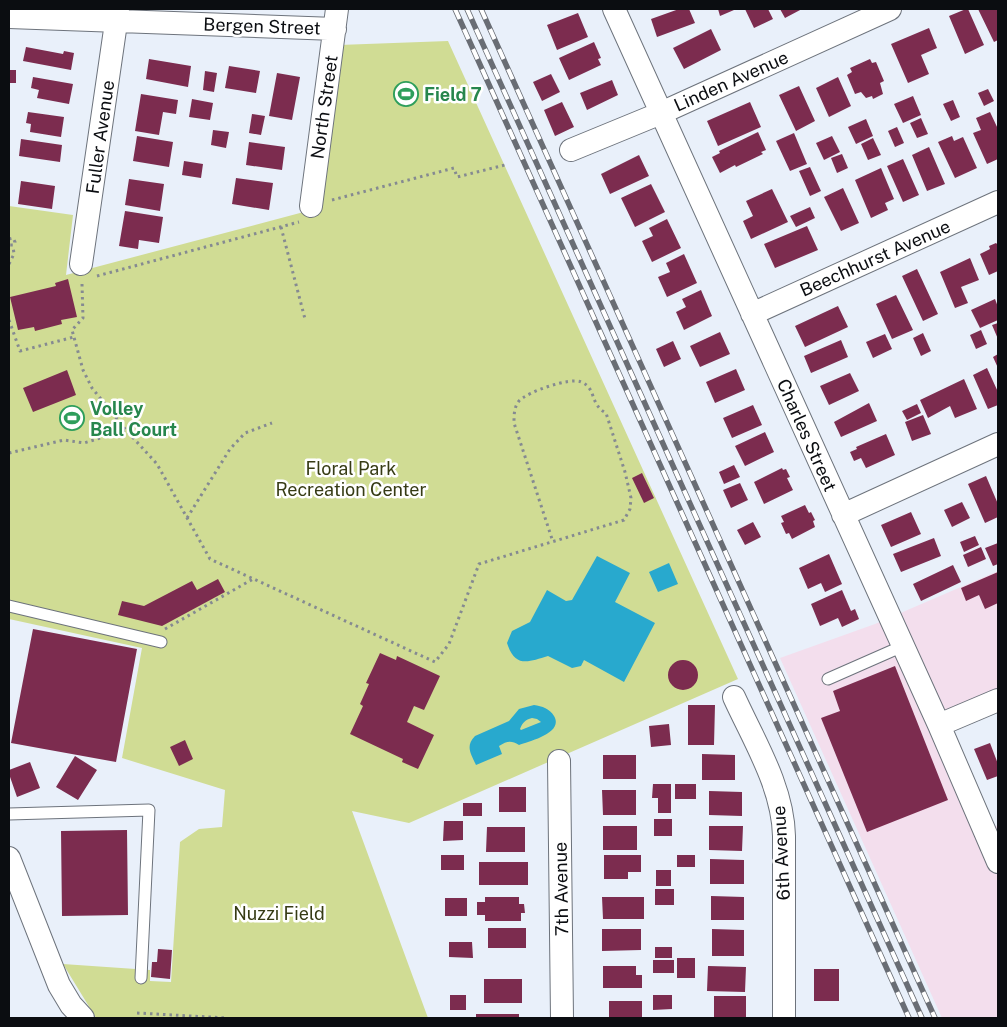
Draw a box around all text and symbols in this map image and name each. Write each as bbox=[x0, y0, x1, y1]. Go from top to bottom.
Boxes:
street label: Bergen Street bbox=[203, 13, 321, 39]
street label: Linden Avenue bbox=[671, 46, 791, 116]
street label: North Street bbox=[306, 54, 342, 160]
street label: Fuller Avenue bbox=[82, 79, 118, 195]
sports icon: Field 7 bbox=[393, 81, 419, 107]
place label: Field 7 bbox=[424, 84, 482, 105]
street label: Beechhurst Avenue bbox=[796, 215, 954, 301]
street label: Charles Street bbox=[773, 376, 841, 494]
place label: Volley Ball Court bbox=[90, 398, 177, 440]
sports icon: Volley Ball Court bbox=[59, 405, 85, 431]
park label: Floral Park Recreation Center bbox=[275, 458, 427, 500]
street label: 6th Avenue bbox=[768, 805, 794, 901]
street label: 7th Avenue bbox=[550, 842, 572, 936]
park label: Nuzzi Field bbox=[233, 903, 325, 924]

